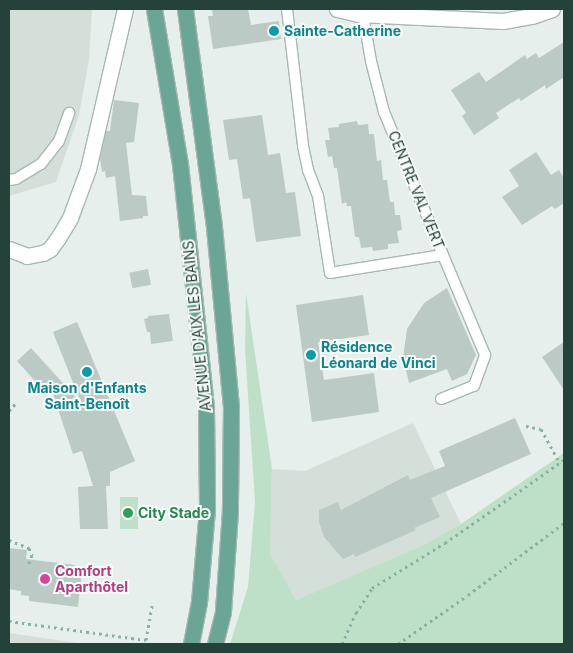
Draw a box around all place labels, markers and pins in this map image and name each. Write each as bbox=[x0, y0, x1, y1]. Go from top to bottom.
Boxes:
place label: Sainte-Catherine bbox=[284, 23, 401, 39]
marker: Sainte-Catherine bbox=[268, 25, 280, 37]
place label: Résidence Léonard de Vinci bbox=[321, 339, 436, 372]
marker: Résidence Léonard de Vinci bbox=[305, 349, 317, 361]
marker: Maison d'Enfants Saint-Benoît bbox=[81, 366, 93, 378]
place label: Maison d'Enfants Saint-Benoît bbox=[27, 380, 147, 412]
place label: City Stade bbox=[138, 505, 209, 521]
marker: City Stade bbox=[122, 507, 134, 519]
place label: Comfort Aparthôtel bbox=[55, 563, 128, 596]
marker: Comfort Aparthôtel bbox=[39, 573, 51, 585]

